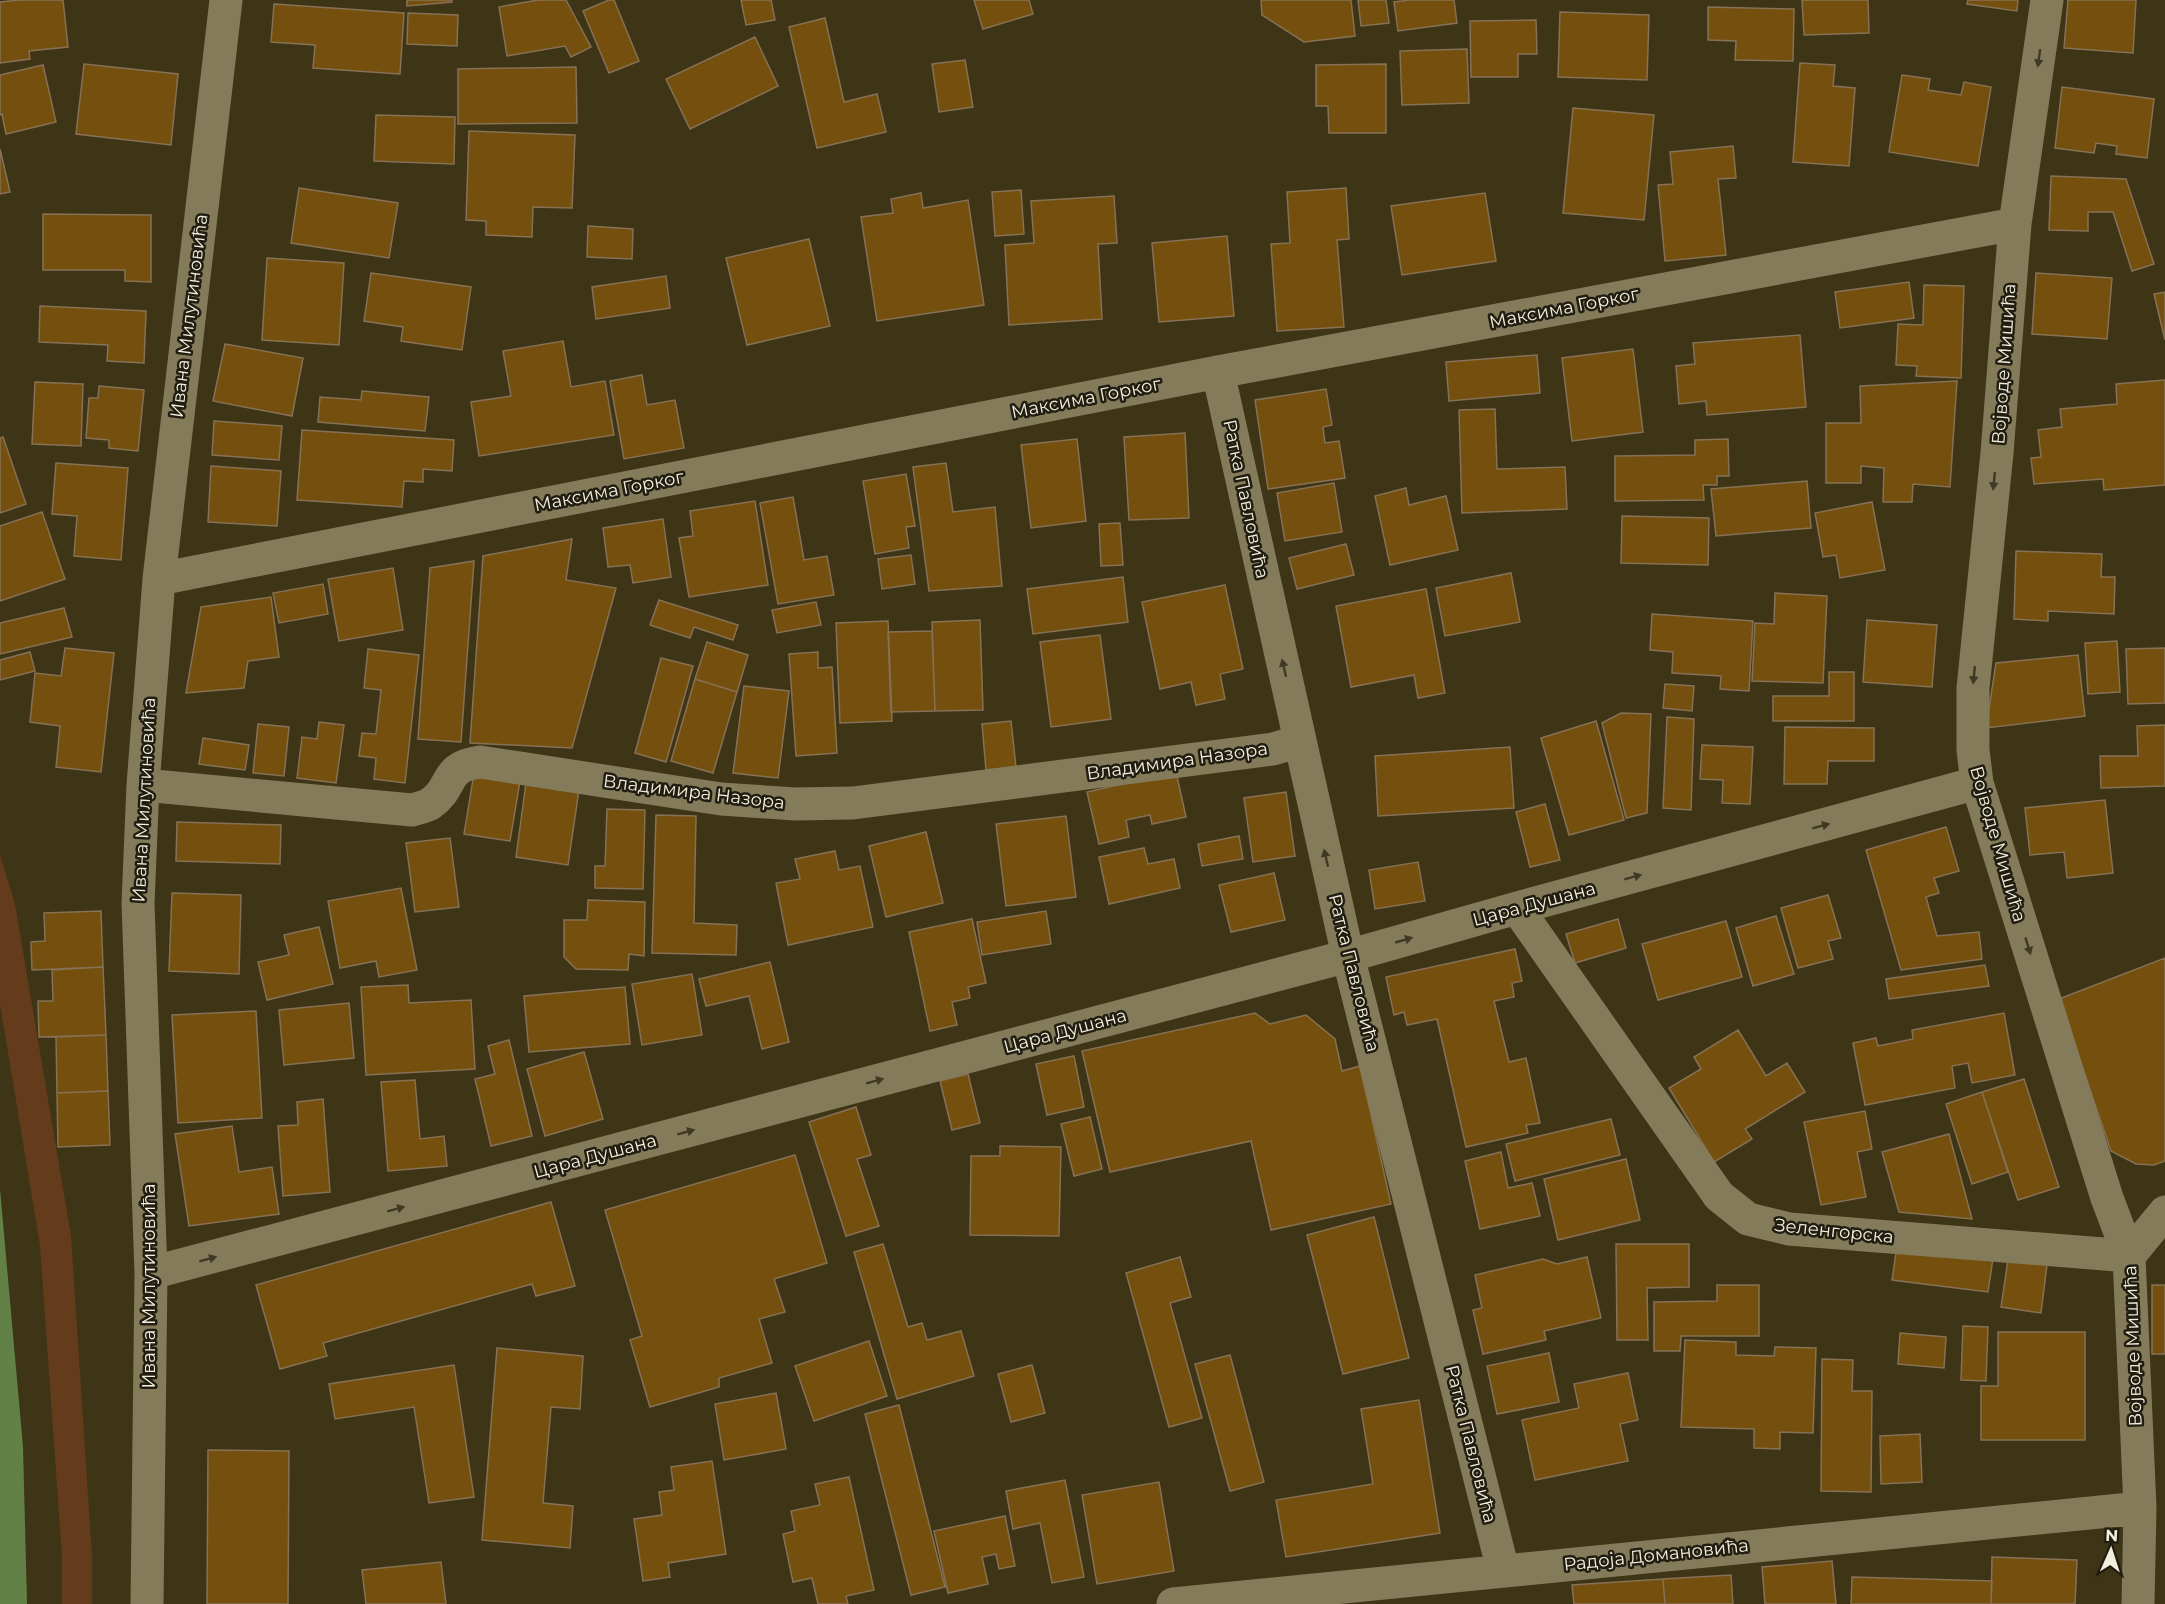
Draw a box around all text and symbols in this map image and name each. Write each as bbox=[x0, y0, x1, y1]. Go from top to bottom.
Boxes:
one-way arrow bbox=[2034, 49, 2043, 68]
street label: Ивана Милутиновића bbox=[166, 213, 212, 419]
street label: Максима Горког bbox=[1487, 283, 1641, 333]
street label: Војводе Мишића bbox=[1987, 283, 2021, 445]
street label: Максима Горког bbox=[1009, 373, 1163, 423]
street label: Ратка Павловића bbox=[1218, 417, 1274, 581]
street label: Максима Горког bbox=[532, 466, 686, 516]
one-way arrow bbox=[1989, 472, 1999, 491]
one-way arrow bbox=[1278, 659, 1288, 677]
one-way arrow bbox=[1969, 666, 1979, 685]
street label: Ивана Милутиновића bbox=[128, 697, 160, 903]
street label: Владимира Назора bbox=[1085, 737, 1269, 785]
street label: Војводе Мишића bbox=[1965, 764, 2031, 924]
street label: Владимира Назора bbox=[602, 770, 786, 814]
one-way arrow bbox=[1812, 820, 1830, 830]
one-way arrow bbox=[1321, 849, 1331, 867]
one-way arrow bbox=[1624, 871, 1642, 881]
street label: Цара Душана bbox=[1470, 877, 1598, 931]
street label: Ратка Павловића bbox=[1324, 892, 1384, 1054]
one-way arrow bbox=[1396, 935, 1414, 944]
one-way arrow bbox=[2024, 937, 2033, 955]
street label: Цара Душана bbox=[1001, 1004, 1129, 1058]
one-way arrow bbox=[866, 1076, 884, 1086]
one-way arrow bbox=[677, 1126, 696, 1136]
street label: Цара Душана bbox=[531, 1129, 659, 1183]
street label: Ивана Милутиновића bbox=[138, 1183, 160, 1389]
one-way arrow bbox=[387, 1203, 406, 1213]
street label: Зеленгорска bbox=[1773, 1214, 1895, 1248]
one-way arrow bbox=[199, 1253, 217, 1263]
street label: Војводе Мишића bbox=[2119, 1265, 2147, 1427]
street label: Ратка Павловића bbox=[1441, 1363, 1501, 1525]
north arrow bbox=[2081, 1520, 2141, 1580]
text: N bbox=[2105, 1526, 2119, 1545]
street label: Радоја Домановића bbox=[1562, 1534, 1750, 1576]

